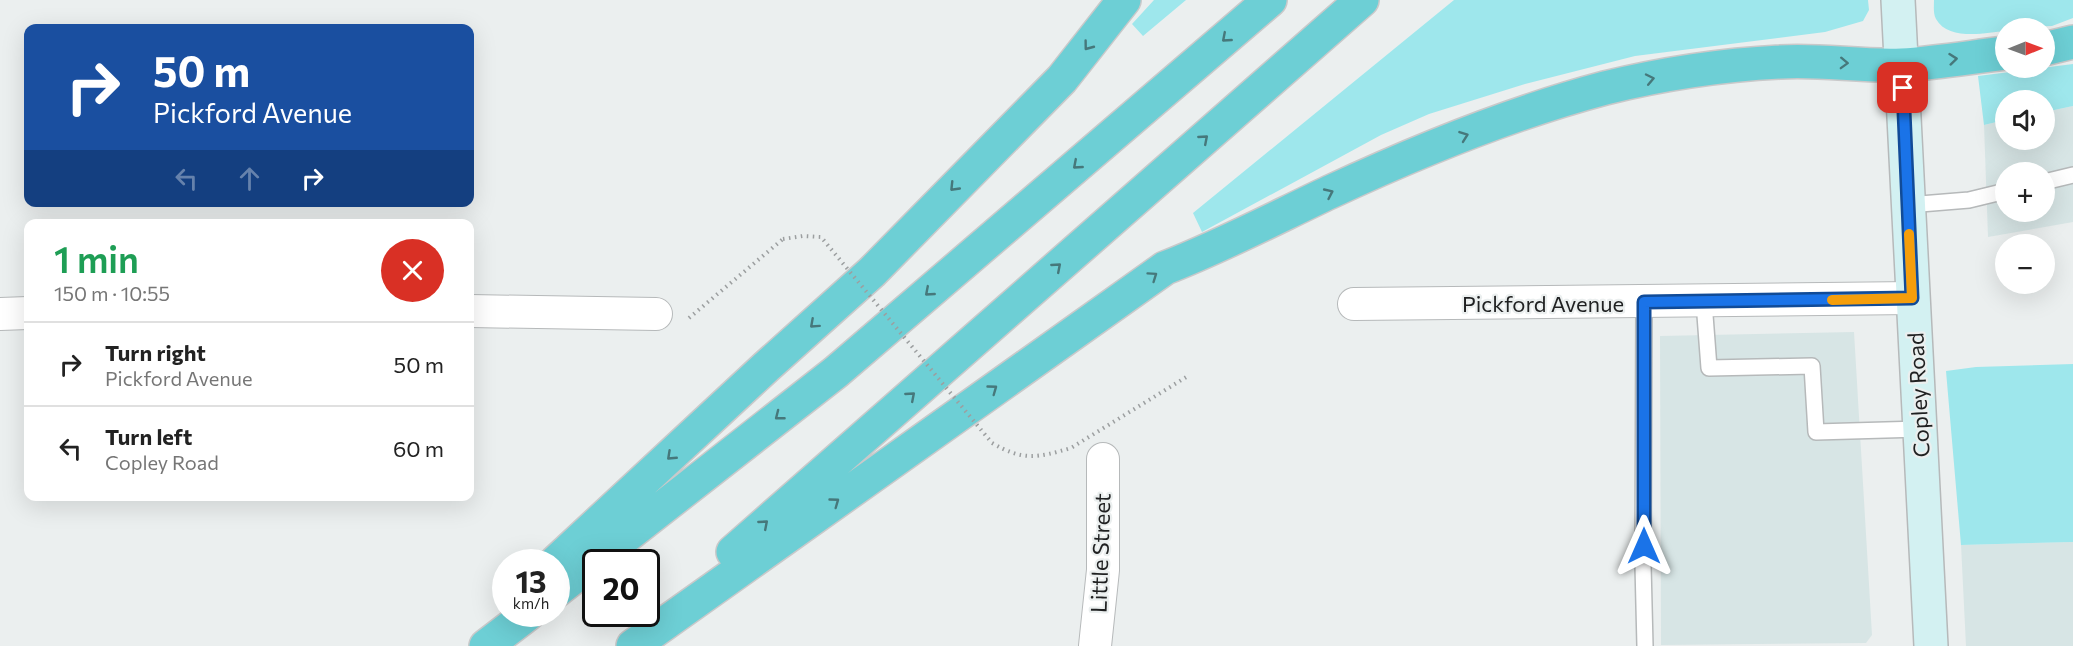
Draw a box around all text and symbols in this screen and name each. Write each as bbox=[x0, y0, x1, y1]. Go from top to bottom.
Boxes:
north arrow bbox=[1995, 18, 2055, 78]
map controls bbox=[1995, 18, 2055, 294]
one-way arrow bbox=[1222, 31, 1232, 42]
one-way arrow bbox=[1084, 39, 1095, 50]
text: 50 m bbox=[153, 44, 250, 96]
icon: right bbox=[54, 48, 132, 126]
one-way arrow bbox=[1949, 53, 1958, 66]
one-way arrow bbox=[1839, 57, 1848, 70]
pin bbox=[1877, 62, 1928, 113]
icon: arrive bbox=[1886, 71, 1919, 104]
one-way arrow bbox=[1645, 73, 1655, 86]
button: sound bbox=[1995, 90, 2055, 150]
text: Pickford Avenue bbox=[153, 96, 352, 129]
one-way arrow bbox=[1458, 131, 1469, 143]
one-way arrow bbox=[1197, 135, 1208, 146]
one-way arrow bbox=[1074, 158, 1084, 169]
icon: left bbox=[170, 162, 203, 195]
icon: ahead bbox=[233, 162, 266, 195]
icon: right bbox=[296, 162, 329, 195]
button: + bbox=[1995, 162, 2055, 222]
one-way arrow bbox=[950, 180, 961, 191]
one-way arrow bbox=[1322, 189, 1333, 201]
button: − bbox=[1995, 234, 2055, 294]
text: 1 min bbox=[54, 236, 139, 280]
button: close bbox=[381, 239, 444, 302]
one-way arrow bbox=[1051, 263, 1061, 274]
one-way arrow bbox=[1146, 272, 1157, 283]
text: 150 m · 10:55 bbox=[54, 281, 170, 305]
one-way arrow bbox=[926, 285, 936, 296]
street label: Pickford Avenue bbox=[1462, 290, 1624, 317]
one-way arrow bbox=[811, 317, 821, 328]
street label: Copley Road bbox=[1901, 332, 1935, 458]
text: Turn right bbox=[105, 339, 206, 366]
icon: right bbox=[54, 348, 87, 381]
text: 50 m bbox=[394, 351, 444, 378]
text: Pickford Avenue bbox=[105, 366, 252, 390]
one-way arrow bbox=[987, 385, 998, 396]
one-way arrow bbox=[904, 392, 915, 403]
one-way arrow bbox=[775, 409, 786, 420]
text: Turn left bbox=[105, 423, 192, 450]
icon: left bbox=[54, 432, 87, 465]
text: 60 m bbox=[393, 435, 444, 462]
one-way arrow bbox=[667, 449, 678, 460]
text: Copley Road bbox=[105, 450, 219, 474]
street label: Little Street bbox=[1084, 493, 1116, 613]
one-way arrow bbox=[828, 498, 839, 509]
position arrow bbox=[1612, 514, 1676, 578]
one-way arrow bbox=[757, 520, 768, 531]
speed limit sign: 20 bbox=[582, 549, 660, 627]
text: 13 bbox=[515, 562, 547, 599]
text: km/h bbox=[513, 594, 549, 612]

